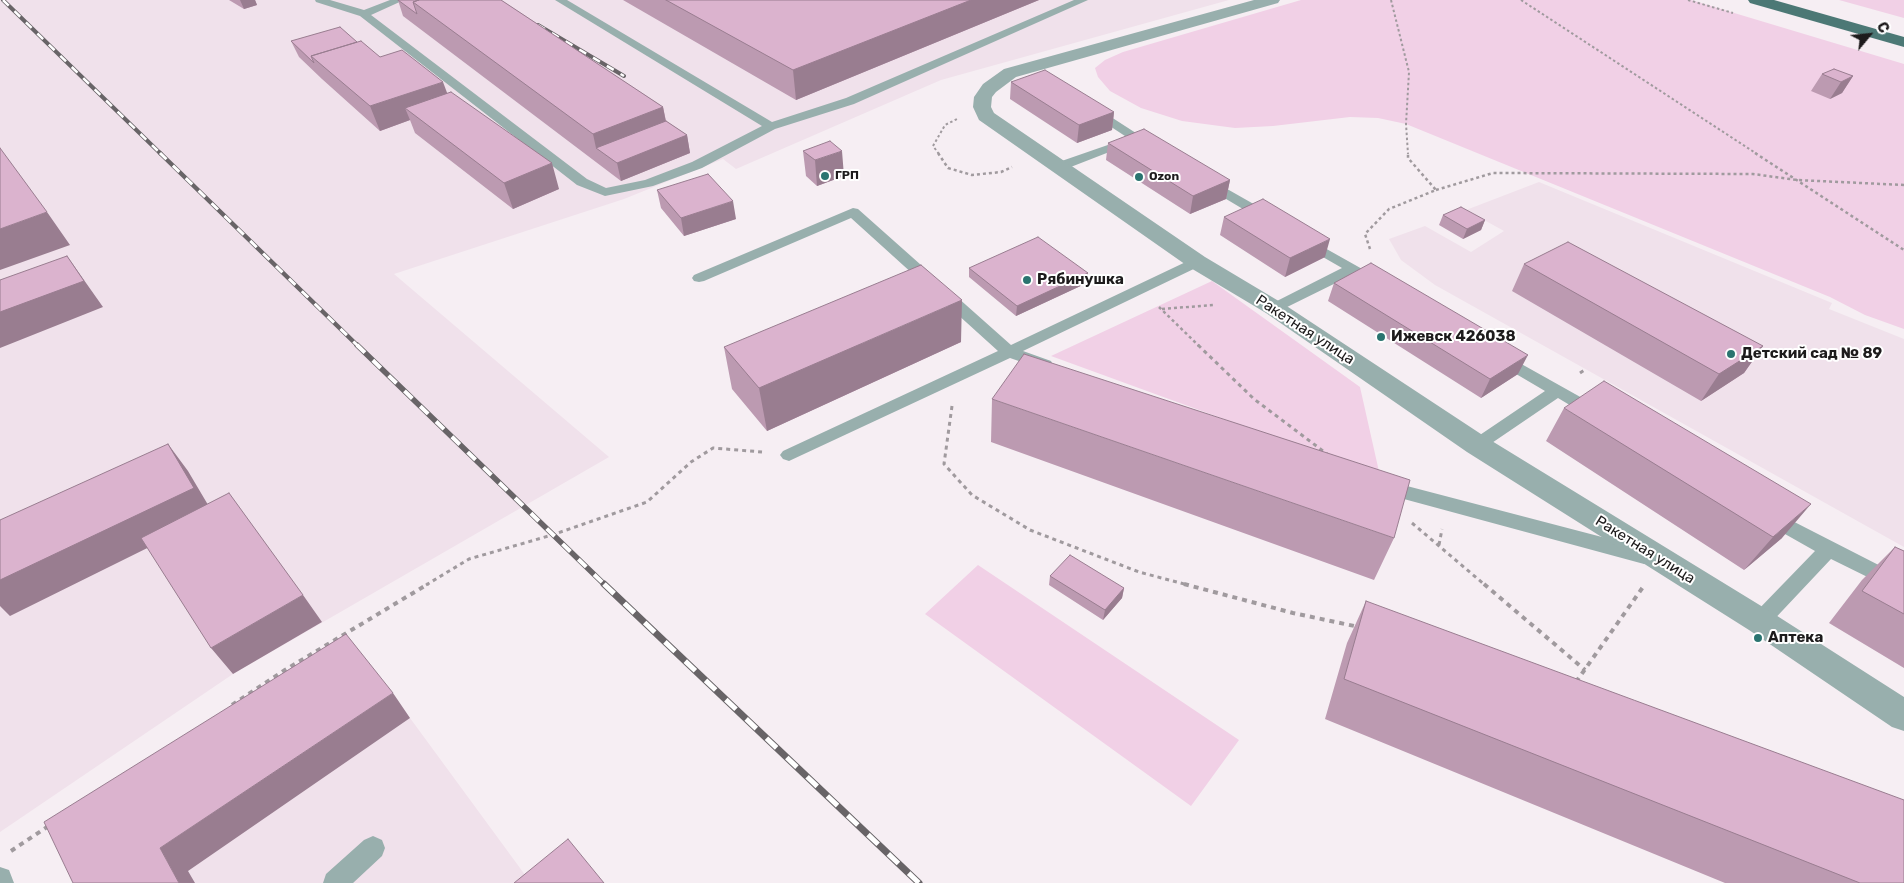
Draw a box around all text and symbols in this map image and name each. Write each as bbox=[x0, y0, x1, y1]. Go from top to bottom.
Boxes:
north arrow bbox=[1844, 10, 1894, 60]
text: С bbox=[1873, 19, 1892, 36]
place label: ГРП bbox=[835, 169, 859, 183]
marker: ГРП bbox=[819, 170, 831, 182]
place label: Ozon bbox=[1149, 170, 1179, 184]
marker: Ozon bbox=[1133, 171, 1145, 183]
place label: Рябинушка bbox=[1037, 271, 1124, 289]
marker: Рябинушка bbox=[1021, 274, 1033, 286]
street label: Ракетная улица bbox=[1252, 291, 1358, 369]
place label: Ижевск 426038 bbox=[1391, 328, 1516, 346]
marker: Ижевск 426038 bbox=[1375, 331, 1387, 343]
place label: Детский сад № 89 bbox=[1741, 345, 1882, 363]
marker: Детский сад № 89 bbox=[1725, 348, 1737, 360]
street label: Ракетная улица bbox=[1592, 512, 1698, 588]
place label: Аптека bbox=[1768, 629, 1823, 647]
marker: Аптека bbox=[1752, 632, 1764, 644]

